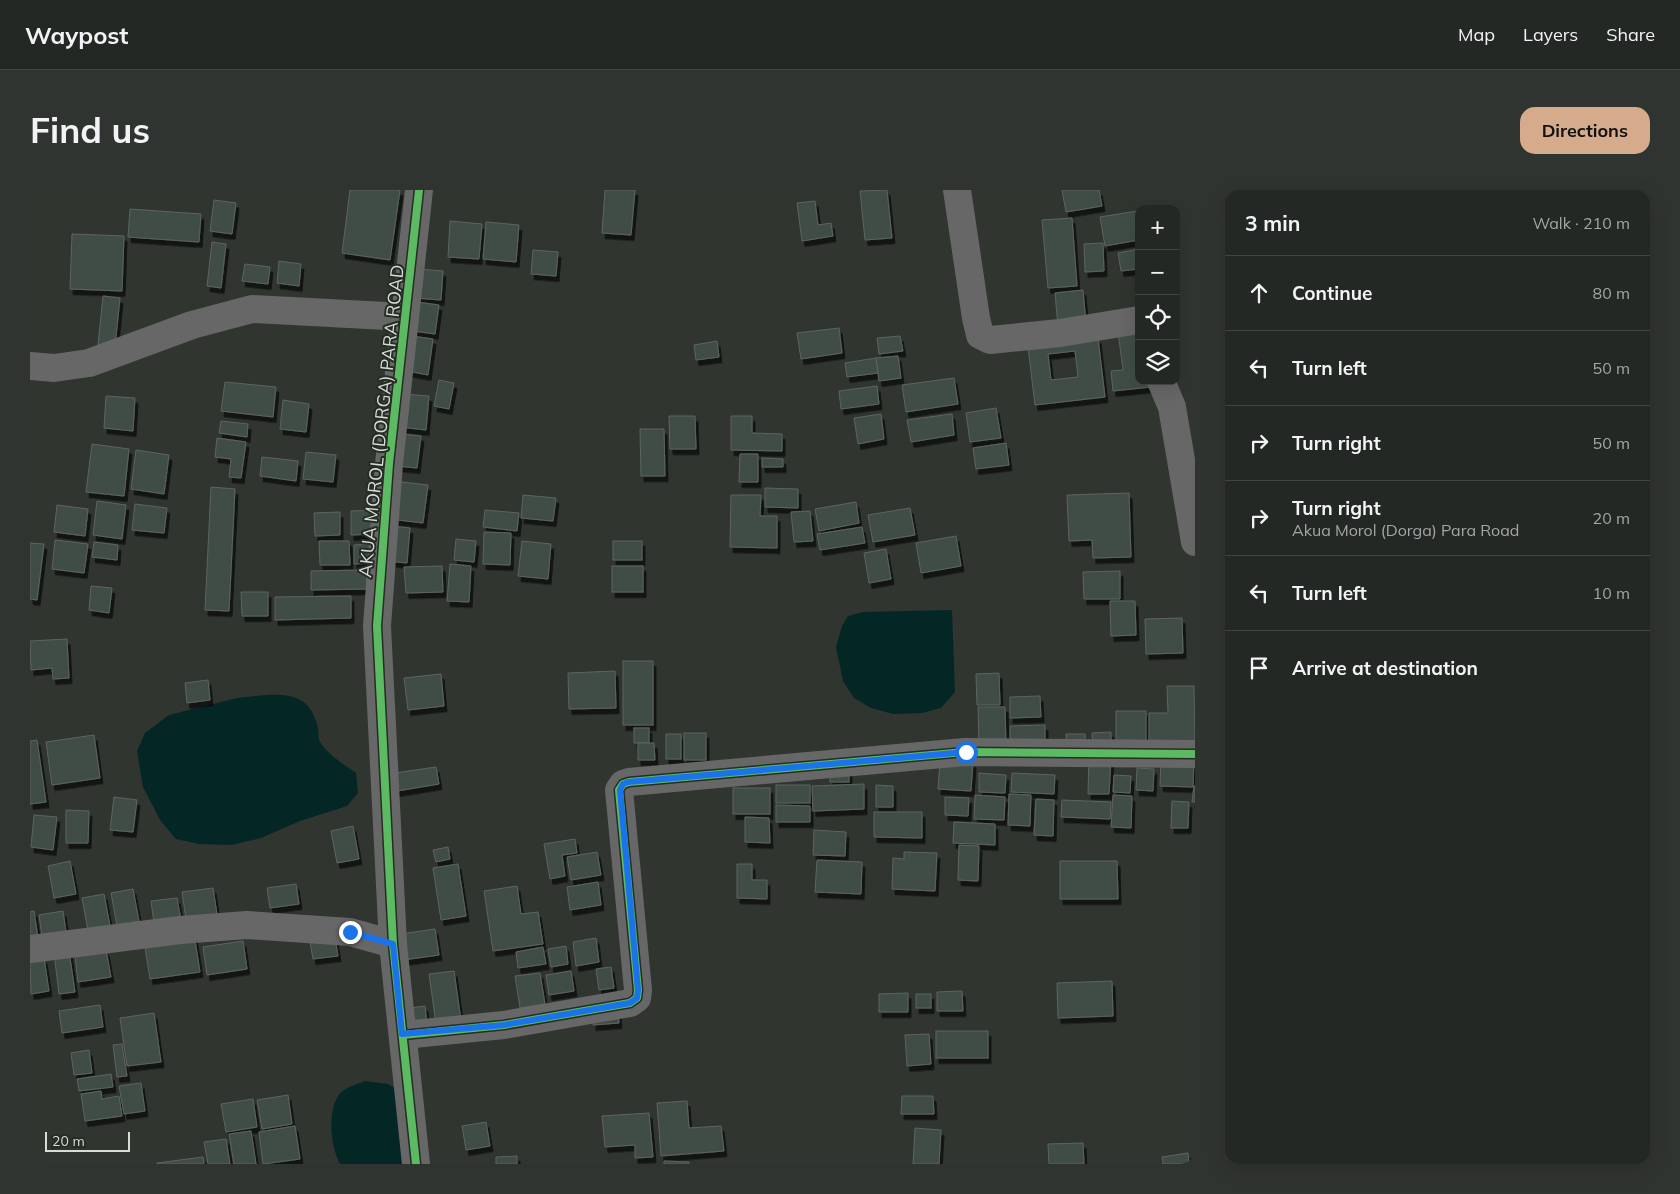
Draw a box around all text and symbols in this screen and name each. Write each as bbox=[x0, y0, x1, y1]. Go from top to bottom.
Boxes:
text: Waypost bbox=[25, 20, 128, 50]
text: Map bbox=[1458, 23, 1495, 46]
text: Layers bbox=[1523, 23, 1578, 46]
text: Share bbox=[1606, 23, 1655, 46]
button: Directions bbox=[1520, 107, 1650, 154]
text: Find us bbox=[30, 108, 150, 152]
map controls bbox=[1135, 205, 1180, 385]
button: + bbox=[1135, 205, 1180, 250]
text: 3 min bbox=[1245, 210, 1300, 236]
text: Walk · 210 m bbox=[1532, 213, 1630, 233]
button: − bbox=[1135, 250, 1180, 295]
street label: AKUA MOROL (DORGA) PARA ROAD bbox=[353, 263, 409, 579]
icon: ahead bbox=[1245, 279, 1273, 307]
text: Continue bbox=[1292, 281, 1372, 305]
text: 80 m bbox=[1593, 283, 1630, 303]
button: locate bbox=[1135, 295, 1180, 340]
button: layers bbox=[1135, 340, 1180, 385]
icon: left bbox=[1245, 354, 1273, 382]
text: Turn left bbox=[1292, 356, 1367, 380]
text: 50 m bbox=[1593, 358, 1630, 378]
icon: right bbox=[1245, 429, 1273, 457]
text: Turn right bbox=[1292, 431, 1381, 455]
text: 50 m bbox=[1593, 433, 1630, 453]
text: Turn right bbox=[1292, 496, 1381, 520]
icon: right bbox=[1245, 504, 1273, 532]
text: 20 m bbox=[1593, 508, 1630, 528]
text: Akua Morol (Dorga) Para Road bbox=[1292, 520, 1519, 540]
icon: left bbox=[1245, 579, 1273, 607]
text: Turn left bbox=[1292, 581, 1367, 605]
text: 10 m bbox=[1593, 583, 1630, 603]
icon: arrive bbox=[1245, 654, 1273, 682]
text: Arrive at destination bbox=[1292, 656, 1478, 680]
route start bbox=[955, 741, 978, 764]
route end bbox=[339, 921, 362, 944]
scale bar bbox=[45, 1129, 130, 1152]
text: 20 m bbox=[52, 1132, 85, 1150]

